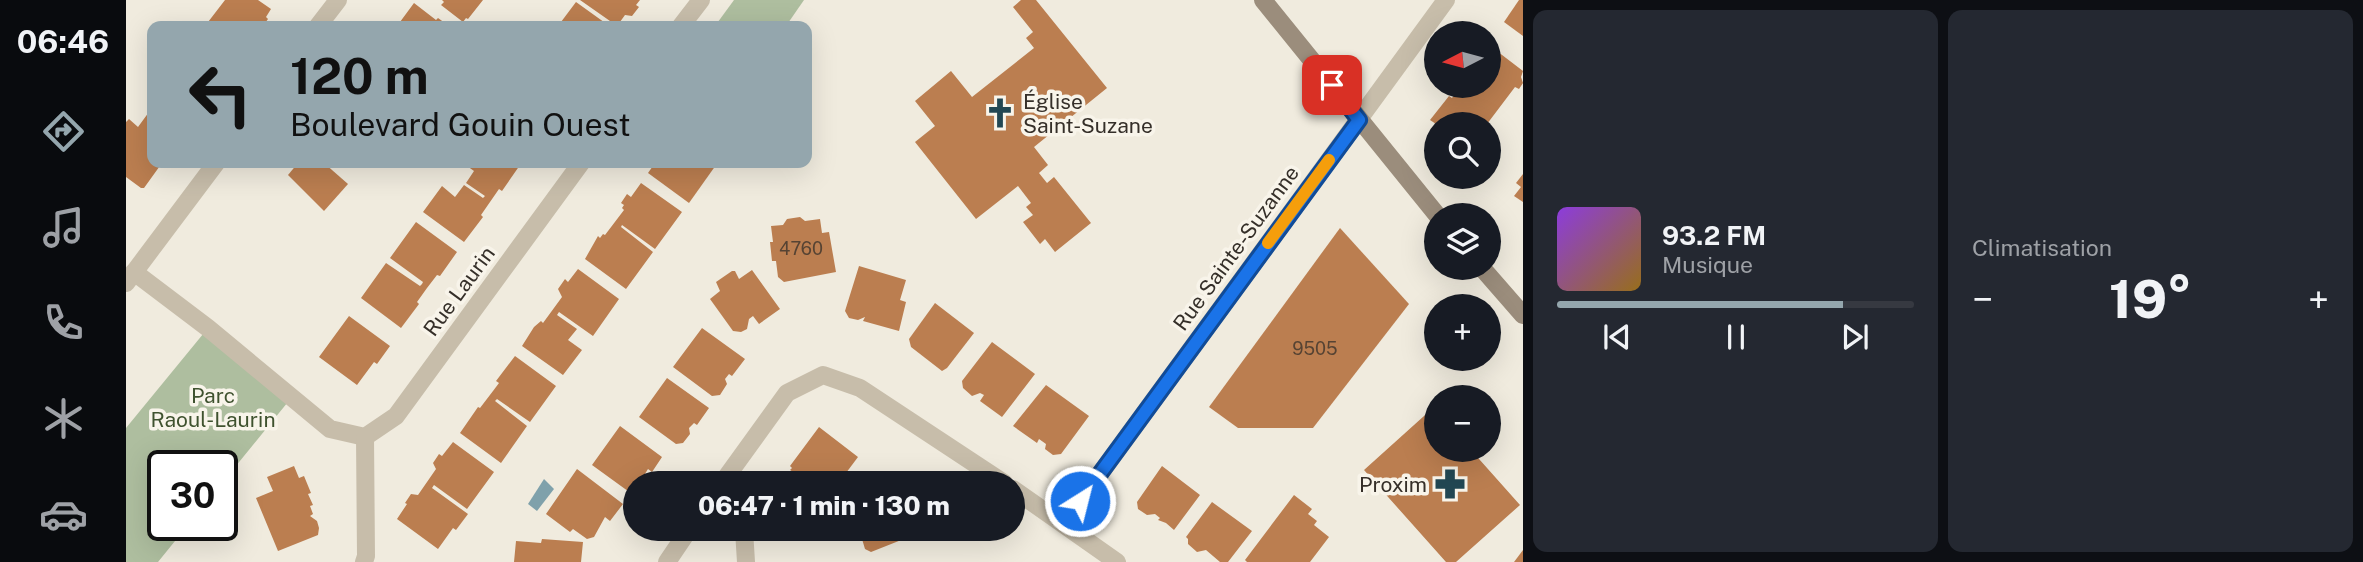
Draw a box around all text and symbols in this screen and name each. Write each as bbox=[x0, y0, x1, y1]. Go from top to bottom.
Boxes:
north arrow bbox=[1424, 21, 1502, 98]
map controls bbox=[1424, 21, 1501, 462]
text: 06:46 bbox=[17, 23, 109, 60]
text: 120 m bbox=[290, 47, 429, 105]
icon: left bbox=[175, 49, 266, 140]
pin bbox=[1302, 55, 1362, 115]
icon: arrive bbox=[1313, 66, 1351, 104]
place label: Église Saint-Suzane bbox=[1023, 89, 1153, 138]
church icon: Église Saint-Suzane bbox=[983, 96, 1017, 130]
text: Boulevard Gouin Ouest bbox=[290, 106, 631, 143]
icon: directions bbox=[39, 107, 88, 156]
button: search bbox=[1424, 112, 1501, 189]
street label: Rue Sainte-Suzanne bbox=[1168, 161, 1304, 335]
icon: music bbox=[39, 203, 88, 252]
button: layers bbox=[1424, 203, 1501, 280]
text: 93.2 FM bbox=[1662, 220, 1766, 251]
text: Climatisation bbox=[1972, 234, 2112, 261]
house number: 4760 bbox=[779, 238, 823, 259]
street label: Rue Laurin bbox=[418, 241, 500, 341]
text: Musique bbox=[1662, 251, 1753, 278]
text: 19° bbox=[2109, 269, 2192, 330]
text: − bbox=[1972, 277, 1993, 322]
text: + bbox=[2308, 277, 2329, 322]
button: + bbox=[1424, 294, 1501, 371]
icon: phone bbox=[39, 298, 88, 347]
icon: previous bbox=[1598, 318, 1636, 356]
icon: pause bbox=[1717, 318, 1755, 356]
icon: next bbox=[1836, 318, 1874, 356]
house number: 9505 bbox=[1292, 338, 1338, 359]
park label: Parc Raoul-Laurin bbox=[150, 383, 276, 432]
button: − bbox=[1424, 385, 1501, 462]
icon: climate bbox=[39, 394, 88, 443]
speed limit sign: 30 bbox=[147, 450, 238, 541]
position arrow bbox=[1043, 464, 1117, 538]
pharmacy icon: Proxim bbox=[1433, 467, 1467, 501]
place label: Proxim bbox=[1359, 472, 1427, 497]
icon: car bbox=[39, 490, 88, 539]
text: 06:47 · 1 min · 130 m bbox=[698, 490, 950, 521]

